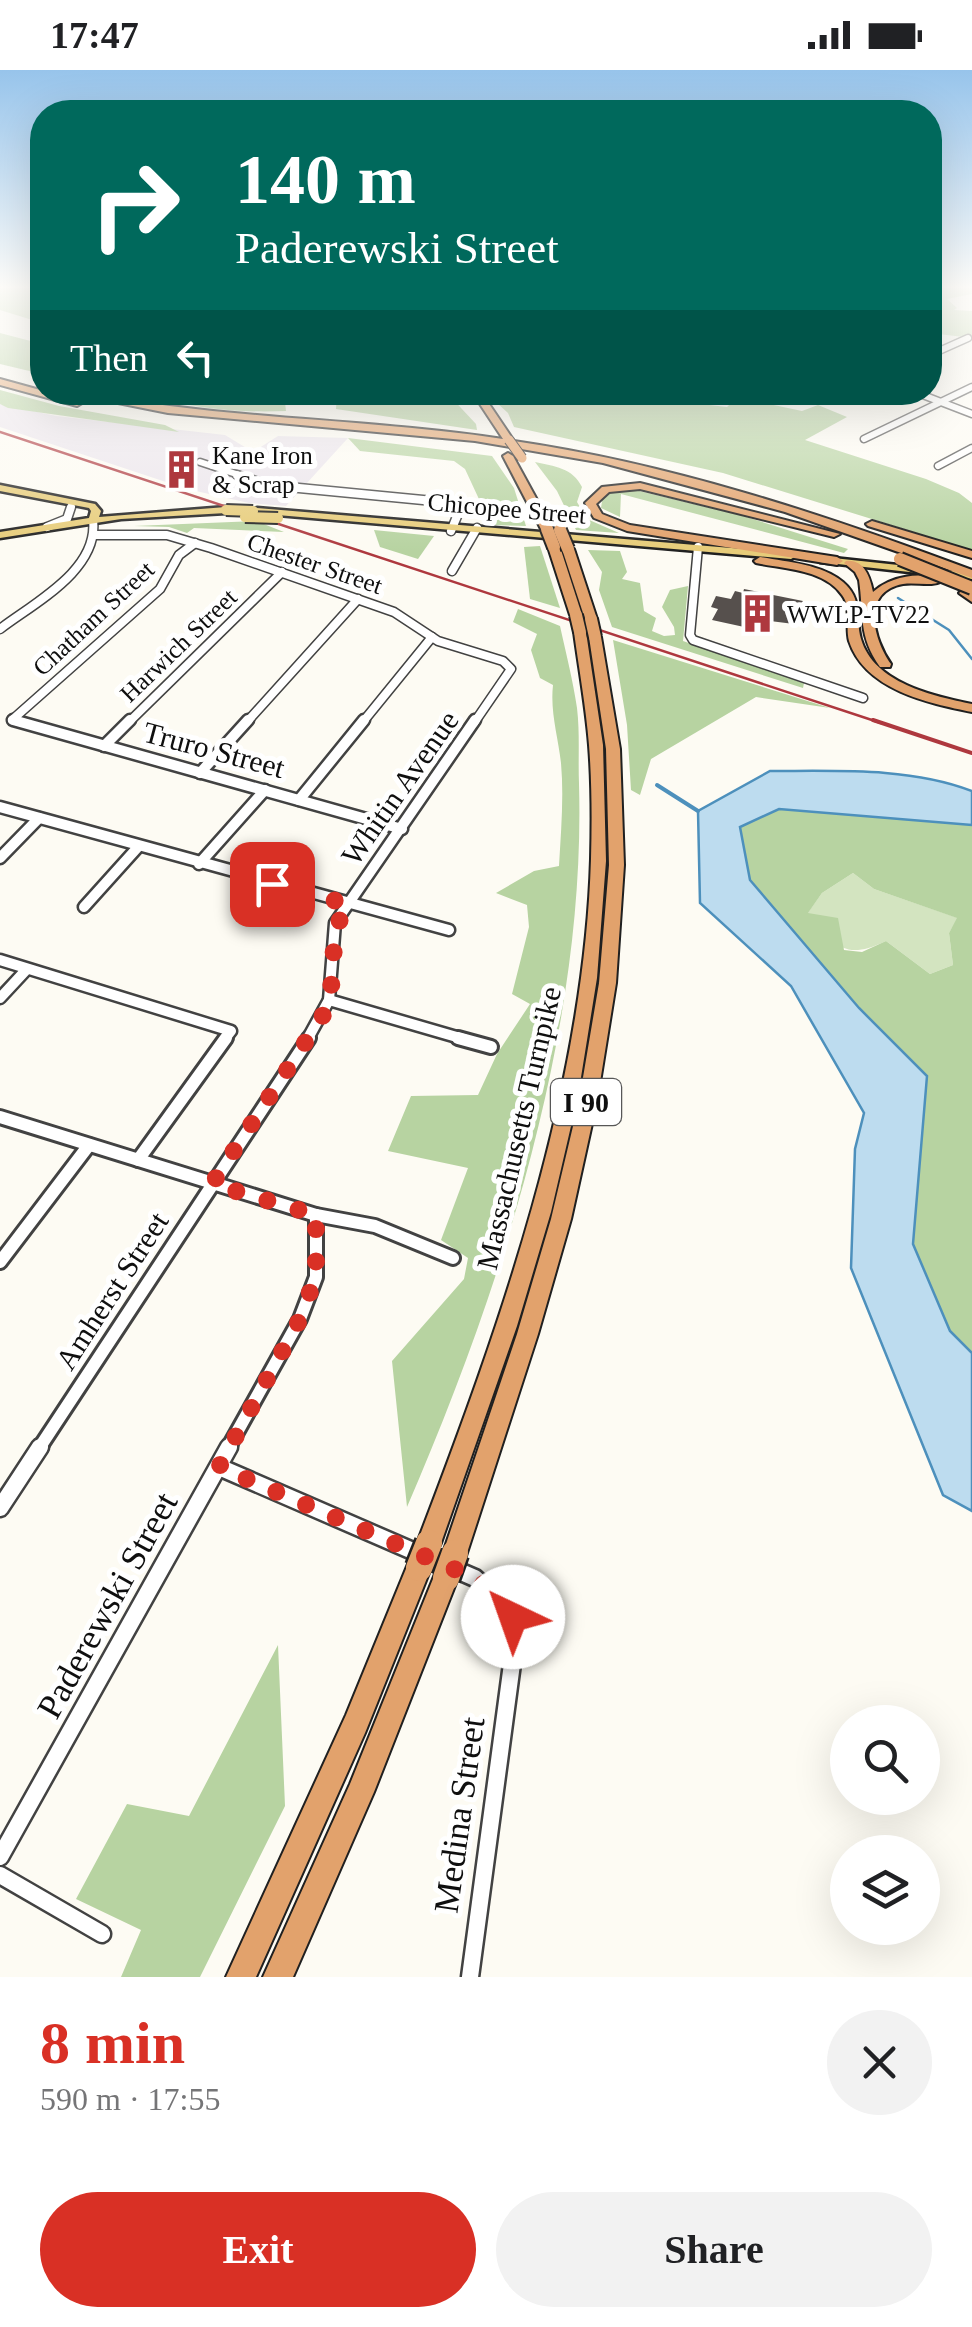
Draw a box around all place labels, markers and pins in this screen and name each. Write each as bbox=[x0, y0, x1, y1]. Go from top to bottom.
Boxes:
place label: Kane Iron & Scrap bbox=[212, 442, 313, 498]
building icon: Kane Iron & Scrap bbox=[161, 448, 203, 490]
building icon: WWLP-TV22 bbox=[736, 593, 778, 635]
place label: WWLP-TV22 bbox=[787, 601, 930, 628]
pin bbox=[230, 842, 315, 927]

